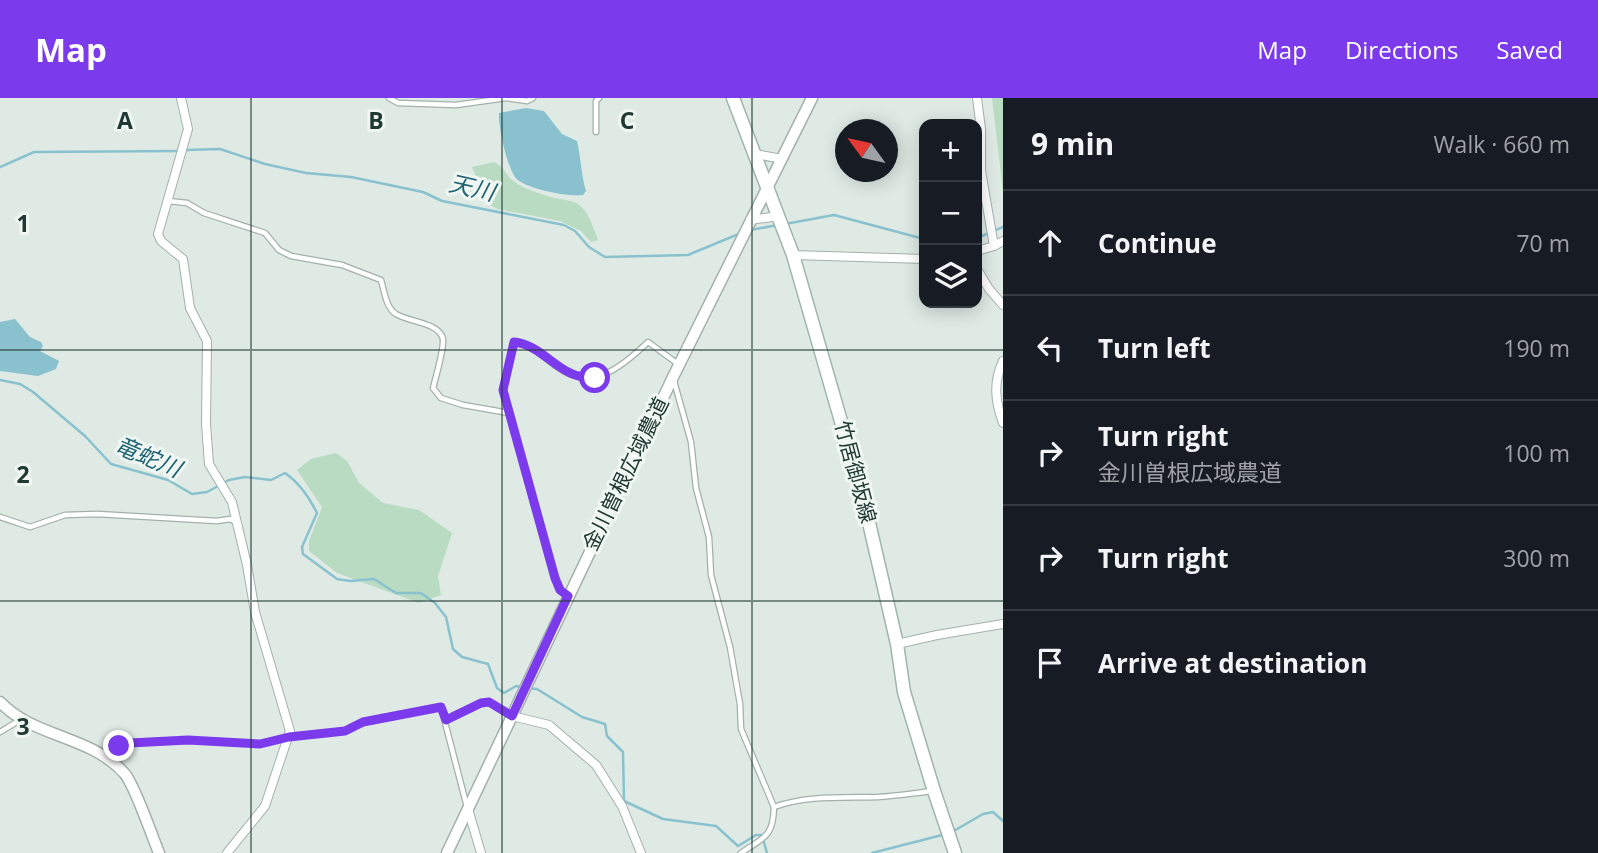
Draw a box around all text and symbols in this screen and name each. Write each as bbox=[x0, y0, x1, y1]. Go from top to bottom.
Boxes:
text: Map bbox=[35, 27, 107, 72]
text: Map bbox=[1257, 33, 1307, 66]
text: Directions bbox=[1345, 33, 1458, 66]
text: Saved bbox=[1496, 33, 1563, 66]
text: A bbox=[117, 104, 133, 136]
text: B bbox=[368, 104, 384, 136]
text: C bbox=[620, 104, 634, 136]
north arrow bbox=[835, 119, 898, 182]
map controls bbox=[919, 119, 982, 308]
button: + bbox=[919, 119, 982, 182]
text: 9 min bbox=[1031, 123, 1114, 164]
text: Walk · 660 m bbox=[1433, 128, 1570, 160]
water label: 天川 bbox=[446, 166, 501, 208]
button: − bbox=[919, 182, 982, 245]
text: 1 bbox=[16, 207, 30, 239]
icon: ahead bbox=[1031, 224, 1069, 262]
text: Continue bbox=[1098, 225, 1217, 261]
text: 70 m bbox=[1516, 227, 1570, 259]
button: layers bbox=[919, 245, 982, 308]
icon: left bbox=[1031, 329, 1069, 367]
text: Turn left bbox=[1098, 330, 1210, 366]
text: 190 m bbox=[1503, 332, 1570, 364]
route start bbox=[579, 362, 610, 393]
street label: 金川曽根広域農道 bbox=[576, 392, 675, 555]
street label: 竹居御坂線 bbox=[829, 417, 883, 526]
text: Turn right bbox=[1098, 418, 1229, 454]
water label: 竜蛇川 bbox=[110, 428, 189, 485]
icon: right bbox=[1031, 434, 1069, 472]
text: 100 m bbox=[1503, 437, 1570, 469]
text: 金川曽根広域農道 bbox=[1098, 456, 1282, 488]
text: 2 bbox=[16, 458, 30, 490]
icon: right bbox=[1031, 539, 1069, 577]
text: Turn right bbox=[1098, 540, 1229, 576]
text: 300 m bbox=[1503, 542, 1570, 574]
icon: arrive bbox=[1031, 644, 1069, 682]
text: Arrive at destination bbox=[1098, 645, 1367, 681]
text: 3 bbox=[16, 710, 30, 742]
route end bbox=[103, 730, 134, 761]

